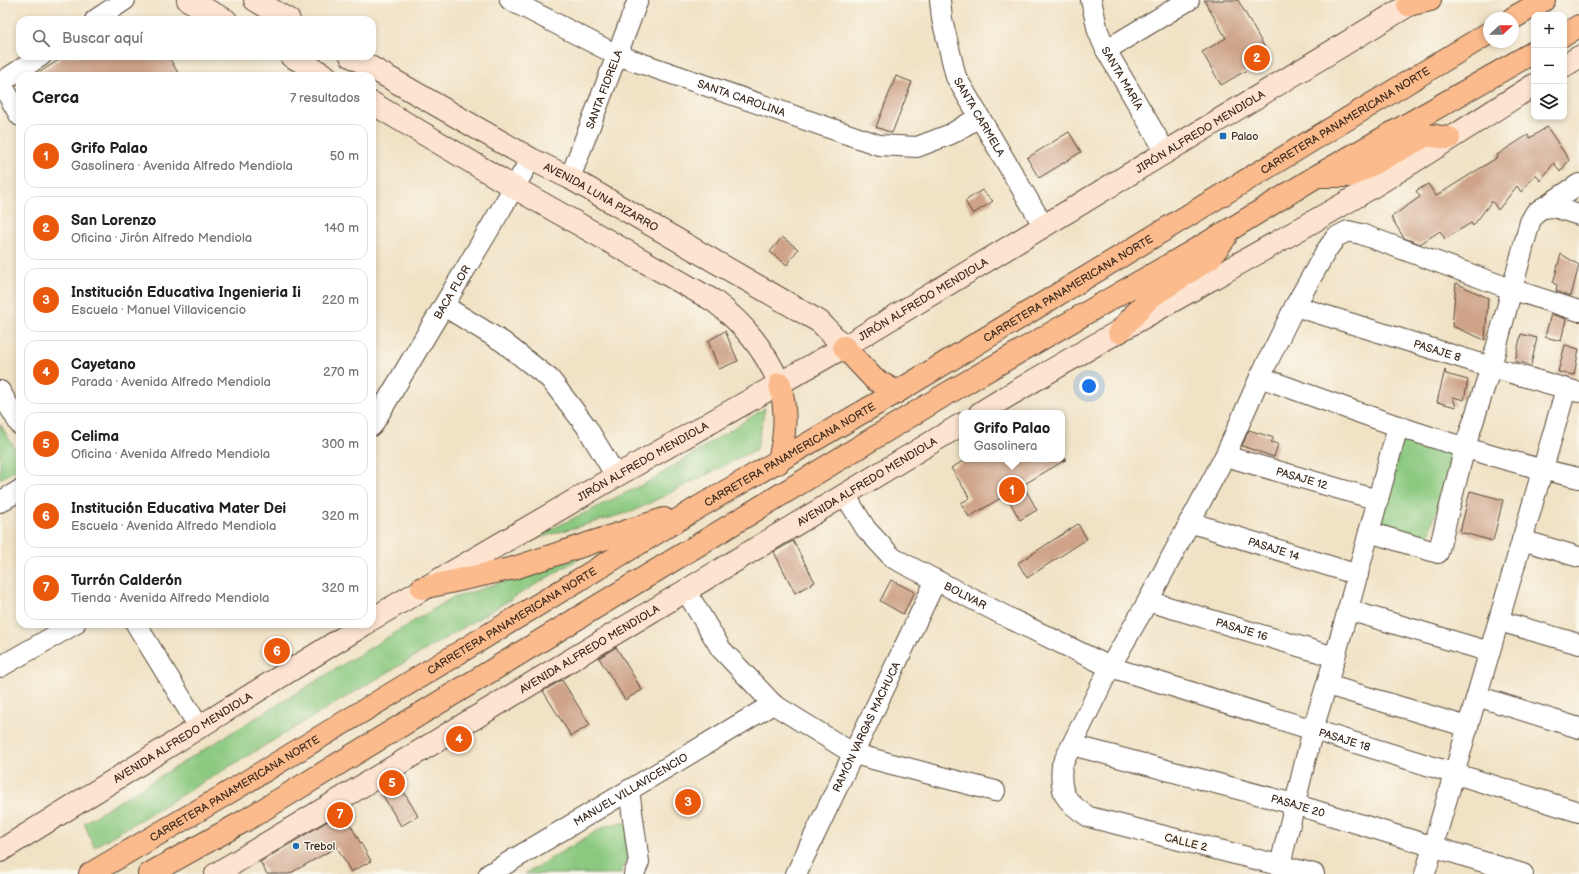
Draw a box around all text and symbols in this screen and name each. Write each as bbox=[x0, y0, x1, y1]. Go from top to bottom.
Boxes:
north arrow bbox=[1483, 12, 1519, 48]
map controls bbox=[1531, 12, 1567, 120]
button: + bbox=[1531, 12, 1567, 48]
search box bbox=[16, 16, 376, 60]
icon: search bbox=[30, 27, 52, 49]
text: Buscar aquí bbox=[62, 29, 143, 48]
pin: 2 bbox=[1244, 43, 1270, 73]
street label: SANTA MARÍA bbox=[1098, 44, 1146, 113]
street label: SANTA FIORELA bbox=[583, 48, 625, 131]
button: − bbox=[1531, 48, 1567, 84]
street label: CARRETERA PANAMERICANA NORTE bbox=[1258, 64, 1432, 177]
street label: SANTA CARMELA bbox=[951, 75, 1007, 159]
street label: SANTA CAROLINA bbox=[696, 77, 787, 120]
button: layers bbox=[1531, 84, 1567, 120]
text: Cerca bbox=[32, 88, 79, 108]
street label: JIRÓN ALFREDO MENDIOLA bbox=[1133, 88, 1268, 176]
text: 7 resultados bbox=[290, 90, 360, 106]
place label: Palao bbox=[1231, 130, 1259, 143]
marker: Palao bbox=[1218, 131, 1228, 141]
text: Grifo Palao bbox=[71, 139, 148, 158]
text: 1 bbox=[43, 148, 49, 164]
text: 50 m bbox=[330, 148, 359, 164]
text: Gasolinera · Avenida Alfredo Mendiola bbox=[71, 158, 293, 174]
street label: AVENIDA LUNA PIZARRO bbox=[541, 160, 660, 234]
text: San Lorenzo bbox=[71, 211, 156, 230]
text: 2 bbox=[42, 220, 50, 236]
text: 140 m bbox=[324, 220, 359, 236]
text: Oficina · Jirón Alfredo Mendiola bbox=[71, 230, 252, 246]
street label: CARRETERA PANAMERICANA NORTE bbox=[981, 232, 1155, 345]
street label: JIRÓN ALFREDO MENDIOLA bbox=[856, 255, 990, 344]
street label: BACA FLOR bbox=[431, 263, 473, 321]
text: Institución Educativa Ingenieria Ii bbox=[71, 283, 301, 302]
text: 3 bbox=[42, 292, 50, 308]
text: 220 m bbox=[322, 292, 359, 308]
text: Escuela · Manuel Villavicencio bbox=[71, 302, 246, 318]
street label: PASAJE 8 bbox=[1412, 337, 1462, 364]
text: Cayetano bbox=[71, 355, 136, 374]
text: 4 bbox=[42, 364, 50, 380]
text: 270 m bbox=[323, 364, 359, 380]
text: Parada · Avenida Alfredo Mendiola bbox=[71, 374, 271, 390]
your location bbox=[1079, 376, 1099, 396]
street label: CARRETERA PANAMERICANA NORTE bbox=[702, 400, 878, 510]
popup bbox=[959, 410, 1065, 462]
street label: JIRÓN ALFREDO MENDIOLA bbox=[575, 419, 711, 504]
text: Grifo Palao bbox=[974, 419, 1050, 438]
text: Celima bbox=[71, 427, 119, 446]
street label: AVENIDA ALFREDO MENDIOLA bbox=[795, 435, 940, 529]
text: 5 bbox=[42, 436, 50, 452]
text: 300 m bbox=[321, 436, 359, 452]
text: Gasolinera bbox=[974, 438, 1037, 454]
text: Oficina · Avenida Alfredo Mendiola bbox=[71, 446, 270, 462]
street label: PASAJE 12 bbox=[1274, 465, 1330, 492]
pin: 1 bbox=[999, 475, 1025, 505]
text: Institución Educativa Mater Dei bbox=[71, 499, 286, 518]
text: 6 bbox=[42, 508, 50, 524]
text: 320 m bbox=[321, 508, 359, 524]
text: Escuela · Avenida Alfredo Mendiola bbox=[71, 518, 276, 534]
street label: PASAJE 14 bbox=[1246, 535, 1302, 563]
street label: CARRETERA PANAMERICANA NORTE bbox=[425, 565, 599, 677]
text: Turrón Calderón bbox=[71, 571, 182, 590]
street label: BOLIVAR bbox=[942, 579, 989, 612]
text: 7 bbox=[42, 580, 50, 596]
text: 320 m bbox=[321, 580, 359, 596]
text: Tienda · Avenida Alfredo Mendiola bbox=[71, 590, 269, 606]
street label: AVENIDA ALFREDO MENDIOLA bbox=[517, 602, 662, 696]
street label: PASAJE 16 bbox=[1214, 616, 1269, 644]
pin: 6 bbox=[264, 636, 290, 666]
street label: RAMÓN VARGAS MACHUCA bbox=[830, 660, 903, 794]
street label: AVENIDA ALFREDO MENDIOLA bbox=[111, 690, 255, 786]
pin: 4 bbox=[446, 724, 472, 754]
street label: PASAJE 18 bbox=[1317, 726, 1372, 754]
street label: CARRETERA PANAMERICANA NORTE bbox=[147, 733, 322, 845]
street label: MANUEL VILLAVICENCIO bbox=[571, 751, 690, 829]
pin: 5 bbox=[379, 768, 405, 798]
pin: 3 bbox=[675, 787, 701, 817]
street label: PASAJE 20 bbox=[1270, 792, 1327, 820]
pin: 7 bbox=[327, 800, 353, 830]
street label: CALLE 2 bbox=[1163, 831, 1209, 854]
place label: Trebol bbox=[304, 840, 335, 853]
marker: Trebol bbox=[291, 841, 301, 851]

